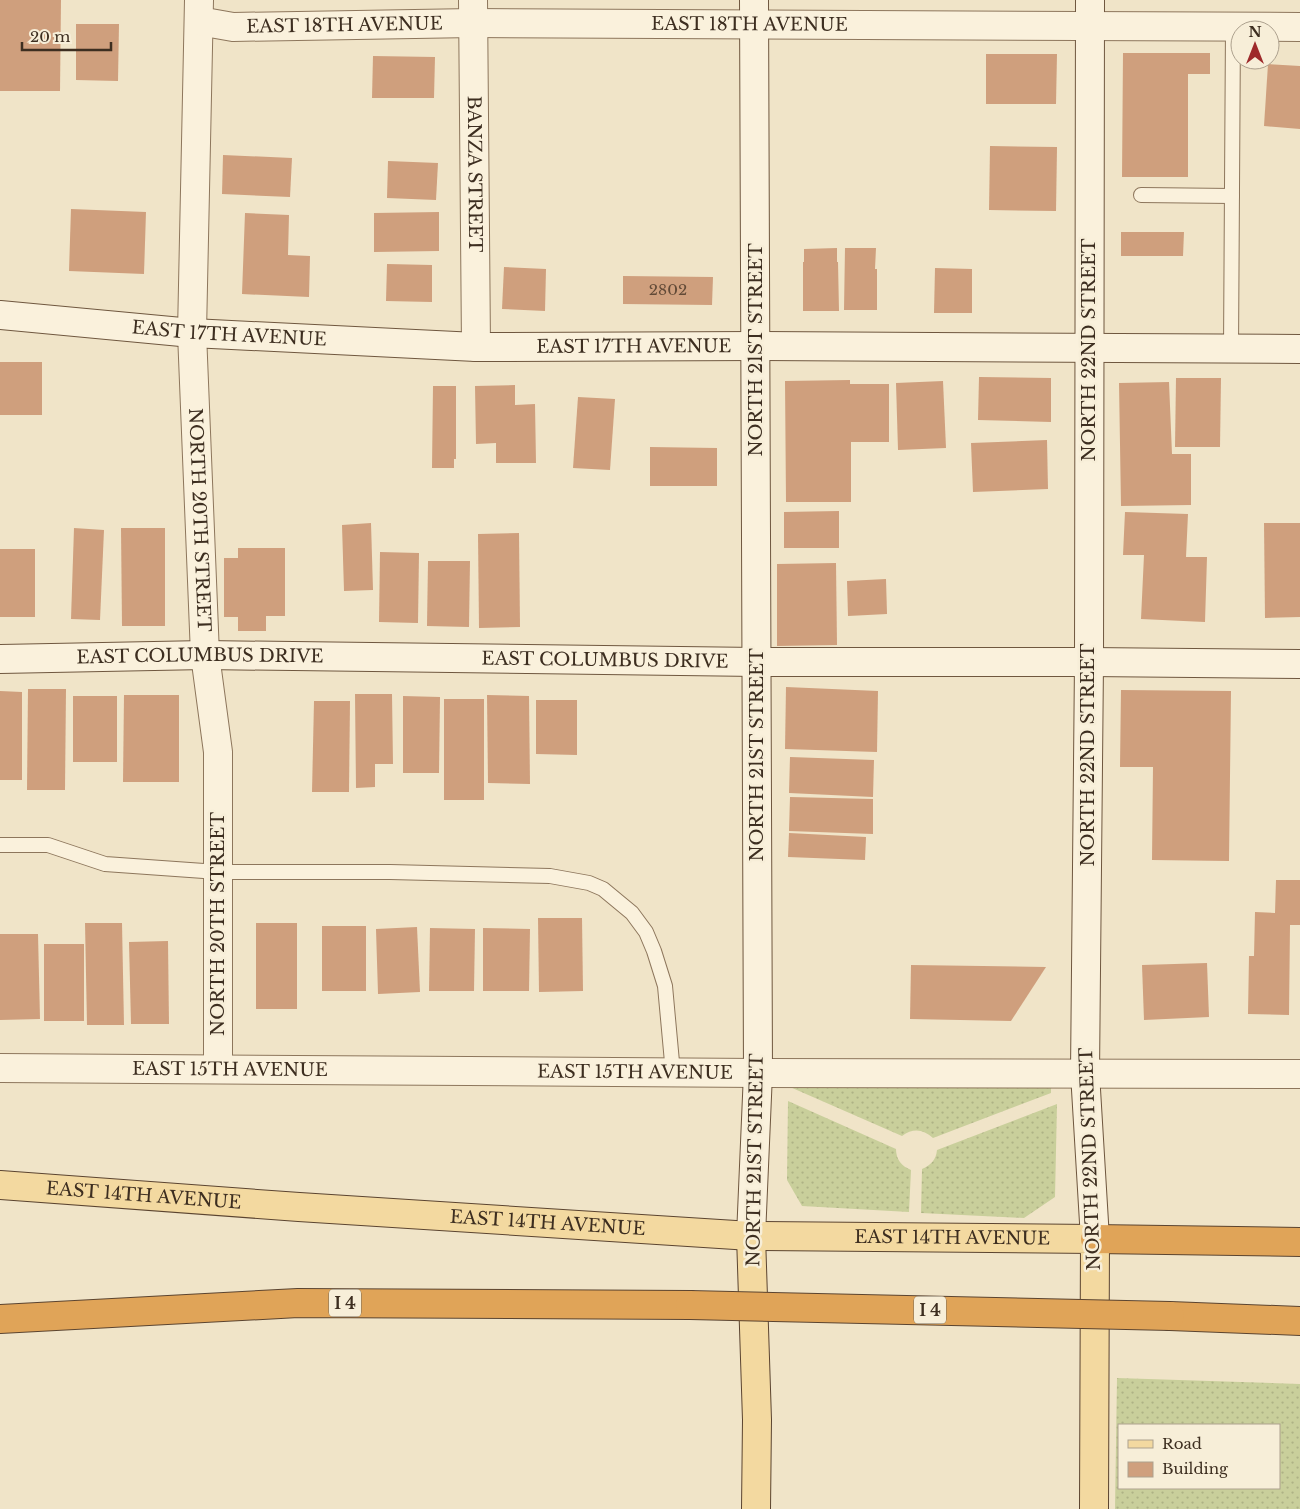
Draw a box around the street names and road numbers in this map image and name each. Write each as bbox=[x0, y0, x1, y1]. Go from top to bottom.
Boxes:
street label: EAST 18TH AVENUE bbox=[246, 13, 443, 38]
street label: EAST 18TH AVENUE bbox=[651, 13, 848, 36]
street label: BANZA STREET bbox=[463, 96, 486, 253]
street label: NORTH 22ND STREET bbox=[1078, 238, 1100, 462]
street label: NORTH 21ST STREET bbox=[745, 243, 767, 457]
street label: EAST 17TH AVENUE bbox=[131, 316, 327, 351]
street label: EAST 17TH AVENUE bbox=[536, 335, 731, 358]
street label: NORTH 20TH STREET bbox=[184, 407, 215, 633]
street label: NORTH 22ND STREET bbox=[1077, 643, 1099, 867]
street label: EAST COLUMBUS DRIVE bbox=[76, 644, 324, 669]
street label: EAST COLUMBUS DRIVE bbox=[481, 648, 729, 673]
street label: NORTH 21ST STREET bbox=[746, 648, 768, 862]
street label: NORTH 20TH STREET bbox=[207, 812, 229, 1036]
street label: NORTH 22ND STREET bbox=[1075, 1047, 1105, 1271]
street label: NORTH 21ST STREET bbox=[742, 1053, 768, 1267]
street label: EAST 15TH AVENUE bbox=[132, 1058, 328, 1081]
street label: EAST 15TH AVENUE bbox=[537, 1061, 733, 1084]
street label: EAST 14TH AVENUE bbox=[45, 1177, 242, 1214]
street label: EAST 14TH AVENUE bbox=[449, 1206, 646, 1240]
street label: EAST 14TH AVENUE bbox=[854, 1226, 1050, 1250]
road number: I 4 bbox=[329, 1290, 361, 1316]
road number: I 4 bbox=[914, 1296, 946, 1324]

